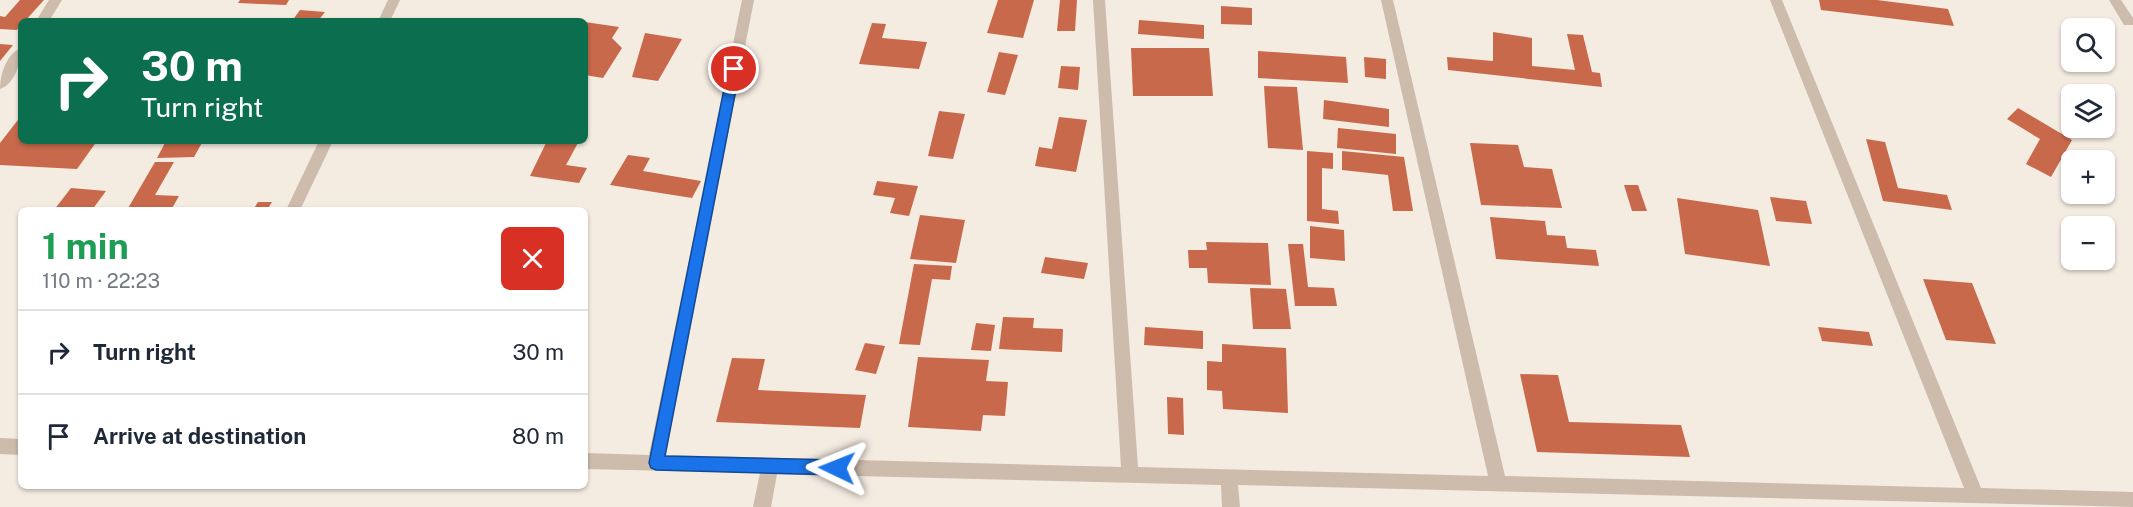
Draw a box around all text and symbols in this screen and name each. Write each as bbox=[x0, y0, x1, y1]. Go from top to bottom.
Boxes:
map controls bbox=[2061, 18, 2115, 270]
button: search bbox=[2061, 18, 2115, 72]
text: 30 m bbox=[141, 41, 243, 90]
icon: right bbox=[42, 42, 120, 120]
pin bbox=[708, 43, 759, 94]
icon: arrive bbox=[717, 52, 750, 85]
button: layers bbox=[2061, 84, 2115, 138]
text: Turn right bbox=[141, 91, 264, 123]
button: + bbox=[2061, 150, 2115, 204]
button: − bbox=[2061, 216, 2115, 270]
text: 1 min bbox=[42, 225, 129, 267]
button: close bbox=[501, 227, 564, 290]
text: 110 m · 22:23 bbox=[42, 269, 160, 293]
icon: right bbox=[42, 336, 75, 369]
text: Turn right bbox=[93, 339, 196, 365]
text: 30 m bbox=[512, 339, 564, 365]
icon: arrive bbox=[42, 420, 75, 453]
text: Arrive at destination bbox=[93, 423, 306, 449]
text: 80 m bbox=[512, 423, 564, 449]
position arrow bbox=[805, 436, 869, 500]

